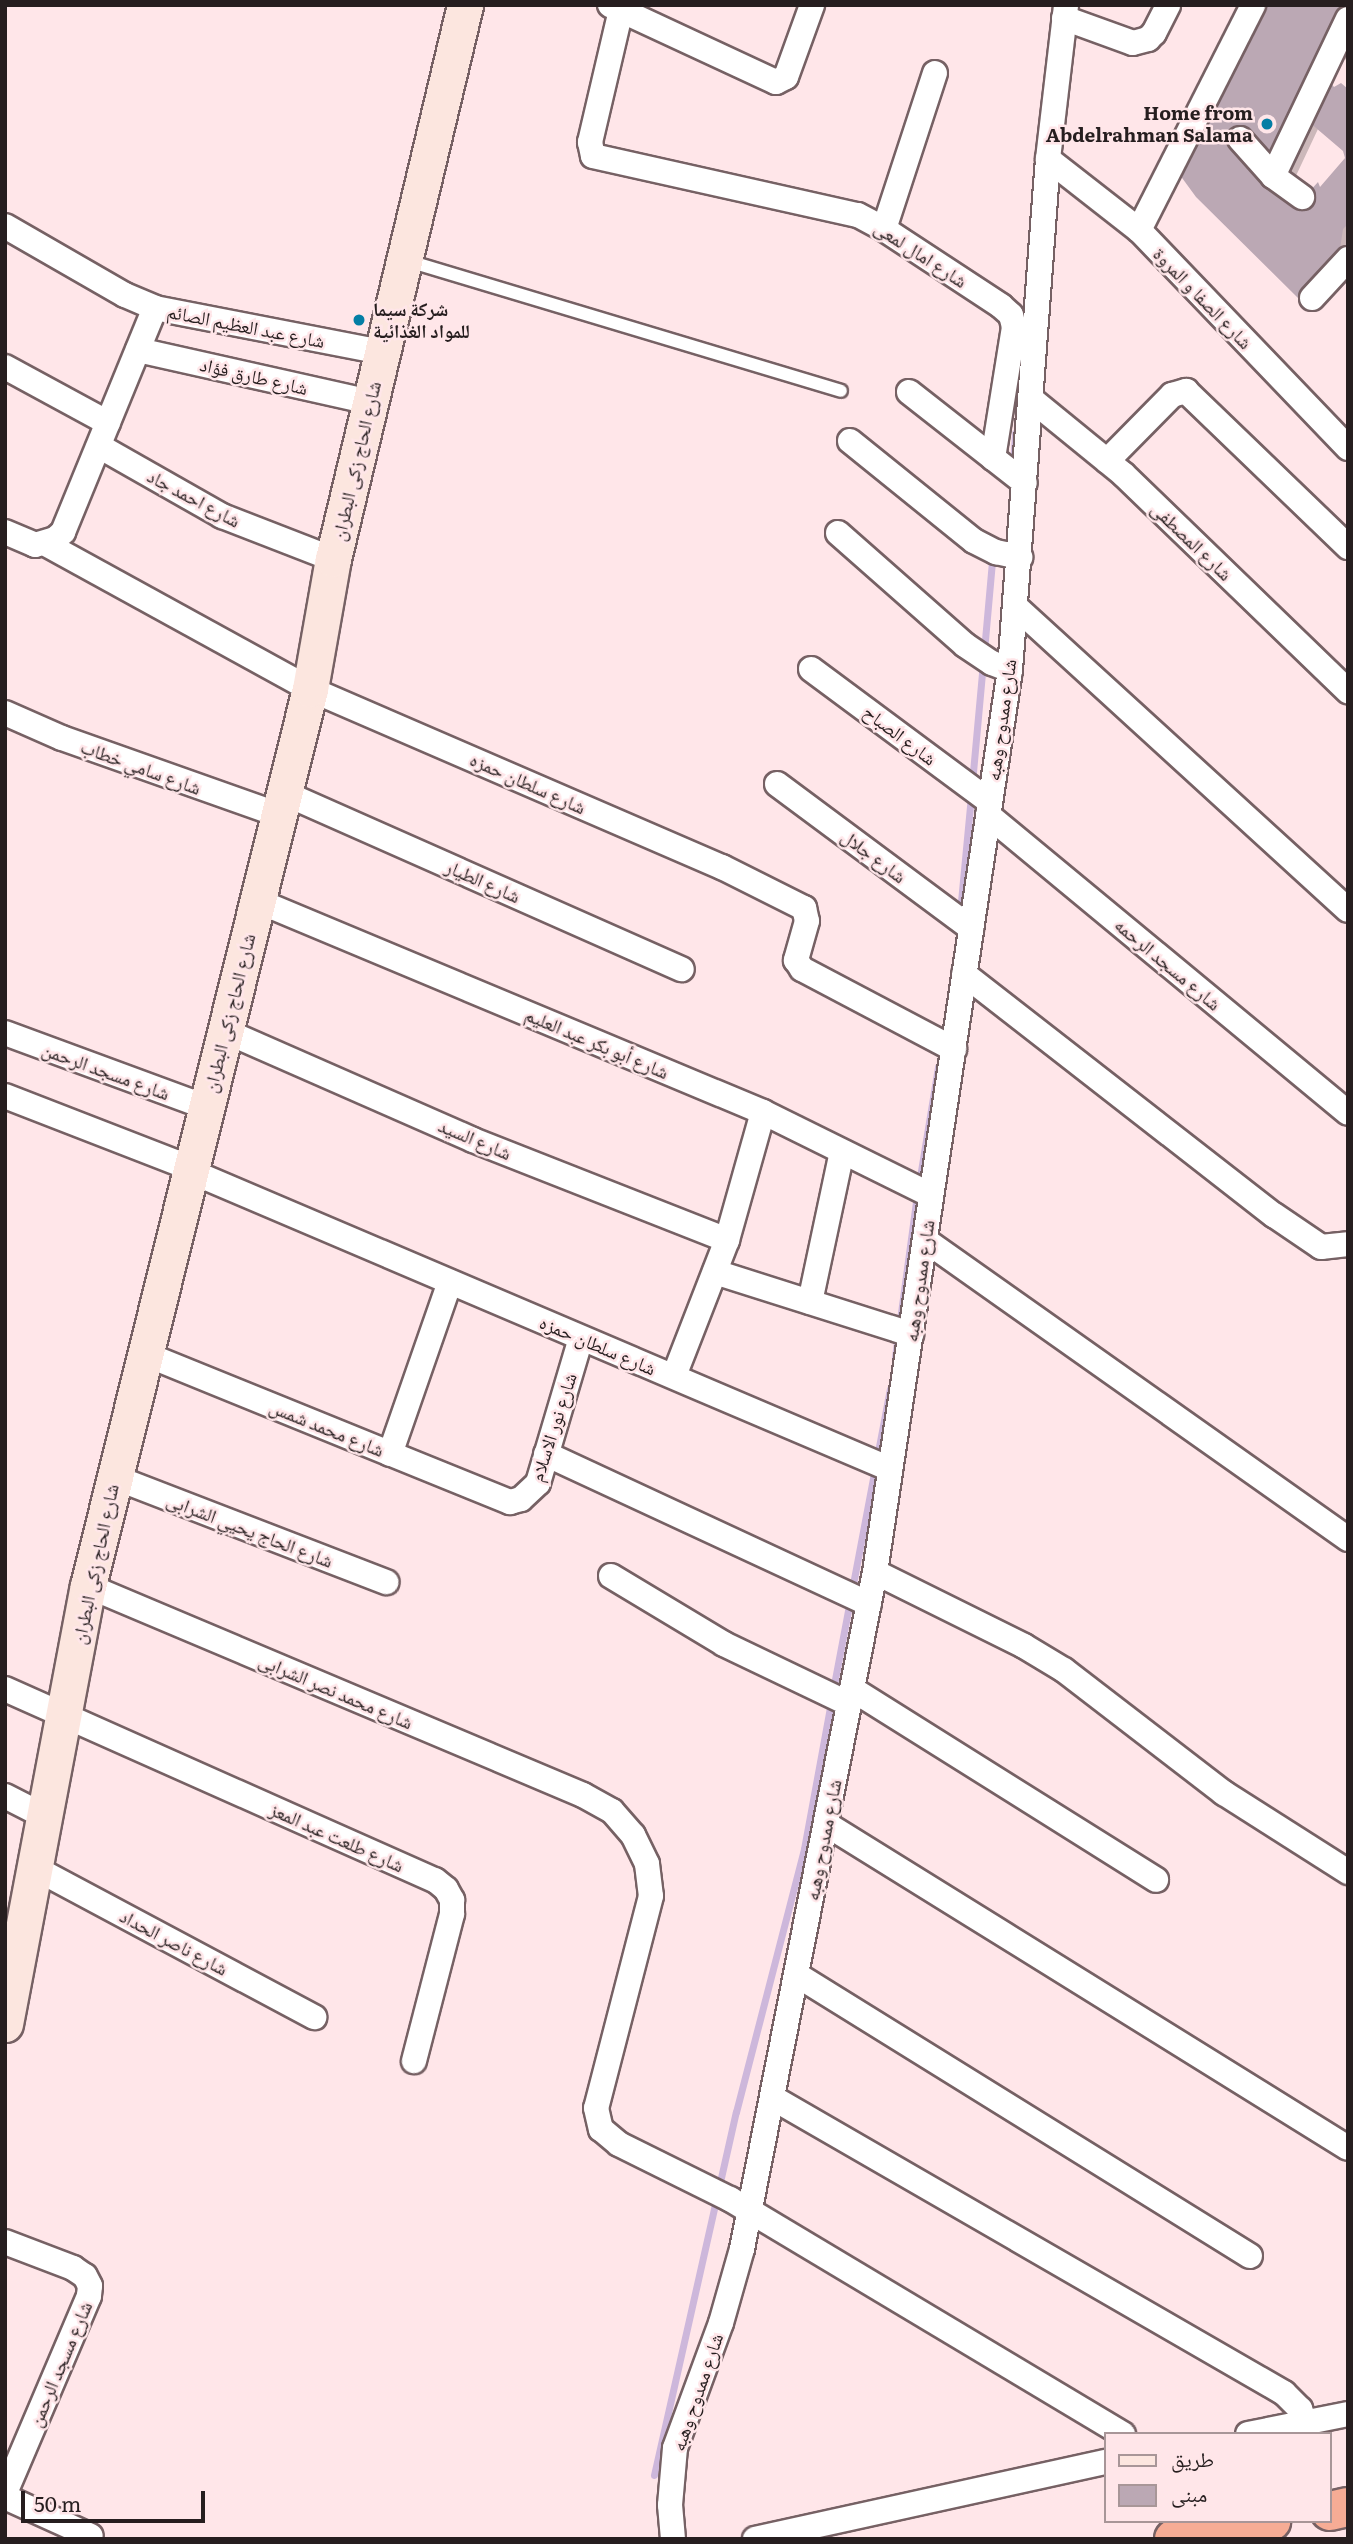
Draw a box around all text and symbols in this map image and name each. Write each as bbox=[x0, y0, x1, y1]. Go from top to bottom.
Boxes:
place label: Home from Abdelrahman Salama bbox=[1046, 102, 1253, 146]
marker: Home from Abdelrahman Salama bbox=[1259, 116, 1275, 132]
street label: شارع امال لمعى bbox=[870, 216, 972, 292]
street label: شارع الصفا و المروة bbox=[1149, 242, 1257, 354]
place label: شركة سيما للمواد الغذائية bbox=[373, 298, 470, 342]
street label: شارع عبد العظيم الصائم bbox=[165, 300, 327, 352]
marker: شركة سيما للمواد الغذائية bbox=[351, 312, 367, 328]
street label: شارع طارق فؤاد bbox=[198, 353, 310, 399]
street label: شارع الحاج زكى البطران bbox=[327, 379, 385, 543]
street label: شارع احمد جاد bbox=[144, 464, 244, 532]
street label: شارع المصطفى bbox=[1147, 497, 1237, 585]
street label: شارع ممدوح وهبه bbox=[981, 658, 1021, 782]
street label: شارع الصباح bbox=[859, 700, 941, 770]
street label: شارع سامي خطاب bbox=[78, 735, 204, 799]
street label: شارع سلطان حمزه bbox=[467, 747, 589, 819]
street label: شارع جلال bbox=[837, 824, 911, 888]
street label: شارع الطيار bbox=[442, 854, 524, 908]
street label: شارع مسجد الرحمه bbox=[1110, 913, 1226, 1015]
street label: شارع الحاج زكى البطران bbox=[198, 931, 260, 1095]
street label: شارع أبو بكر عبد العليم bbox=[522, 1002, 672, 1084]
street label: شارع مسجد الرحمن bbox=[39, 1037, 173, 1105]
street label: شارع السيد bbox=[435, 1113, 515, 1165]
street label: شارع ممدوح وهبه bbox=[899, 1219, 939, 1343]
street label: شارع سلطان حمزه bbox=[536, 1310, 660, 1380]
street label: شارع نور الاسلام bbox=[525, 1370, 581, 1484]
street label: شارع محمد شمس bbox=[266, 1395, 388, 1461]
street label: شارع الحاج زكى البطران bbox=[67, 1482, 123, 1646]
street label: شارع الحاج يحيي الشرابى bbox=[164, 1488, 336, 1572]
street label: شارع محمد نصر الشرابى bbox=[256, 1648, 416, 1734]
street label: شارع ممدوح وهبه bbox=[800, 1778, 846, 1902]
street label: شارع طلعت عبد المعز bbox=[267, 1797, 407, 1877]
street label: شارع ناصر الحداد bbox=[116, 1904, 232, 1980]
street label: شارع مسجد الرحمن bbox=[23, 2298, 97, 2430]
street label: شارع ممدوح وهبه bbox=[666, 2330, 728, 2454]
legend bbox=[1104, 2432, 1332, 2523]
text: طريق bbox=[1171, 2442, 1214, 2473]
text: مبنى bbox=[1171, 2477, 1207, 2508]
scale bar bbox=[24, 2478, 208, 2522]
text: 50 m bbox=[34, 2487, 81, 2518]

